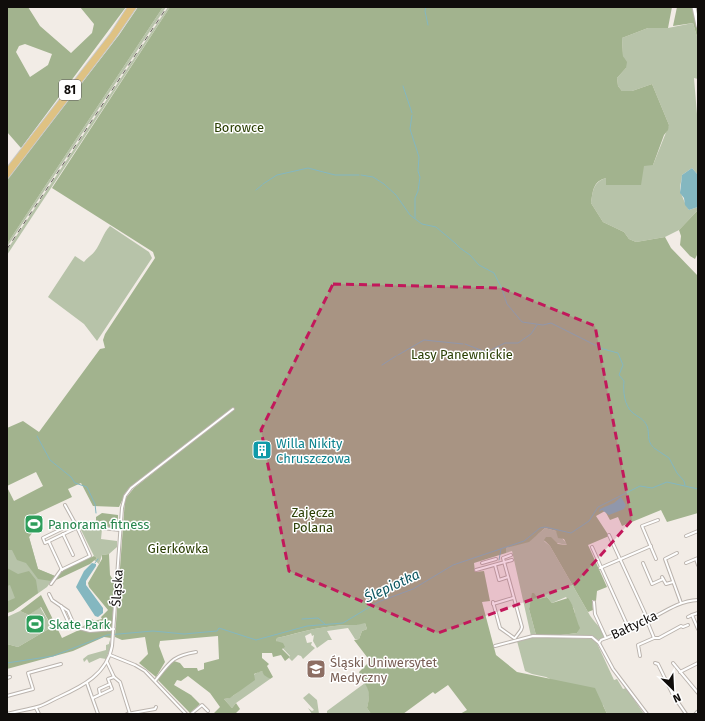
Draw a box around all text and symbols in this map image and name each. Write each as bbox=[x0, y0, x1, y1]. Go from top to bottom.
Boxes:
road number: 81 bbox=[59, 80, 81, 100]
park label: Borowce bbox=[214, 120, 264, 135]
park label: Lasy Panewnickie bbox=[411, 347, 513, 362]
place label: Willa Nikity Chruszczowa bbox=[276, 436, 351, 466]
building icon: Willa Nikity Chruszczowa bbox=[251, 439, 273, 461]
park label: Zajęcza Polana bbox=[291, 505, 335, 535]
sports icon: Panorama fitness bbox=[23, 513, 45, 535]
place label: Panorama fitness bbox=[48, 517, 149, 532]
park label: Gierkówka bbox=[148, 541, 208, 556]
water label: Ślepiotka bbox=[360, 565, 423, 607]
street label: Śląska bbox=[108, 569, 126, 607]
street label: Bałtycka bbox=[608, 608, 660, 642]
sports icon: Skate Park bbox=[24, 613, 46, 635]
place label: Skate Park bbox=[49, 617, 111, 632]
place label: Śląski Uniwersytet Medyczny bbox=[330, 655, 438, 685]
school or university icon: Śląski Uniwersytet Medyczny bbox=[305, 658, 327, 680]
north arrow bbox=[653, 669, 693, 709]
text: N bbox=[671, 690, 683, 705]

